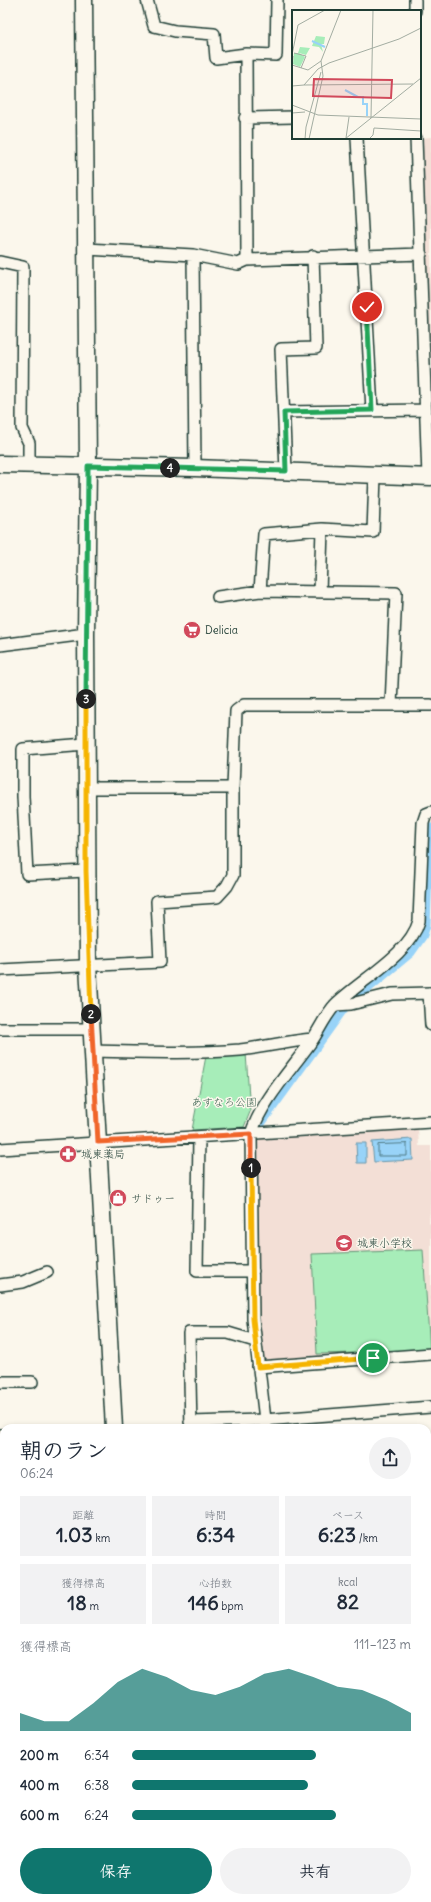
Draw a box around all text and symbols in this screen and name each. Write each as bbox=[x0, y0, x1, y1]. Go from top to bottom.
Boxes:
inset map bbox=[292, 10, 421, 139]
pin bbox=[350, 290, 384, 324]
icon: check bbox=[356, 296, 378, 318]
pin: 4 bbox=[160, 458, 180, 478]
text: 4 bbox=[167, 461, 173, 475]
supermarket icon: Delicia bbox=[182, 620, 202, 640]
place label: Delicia bbox=[205, 623, 238, 637]
pin: 3 bbox=[76, 689, 96, 709]
text: 3 bbox=[83, 692, 89, 706]
pin: 2 bbox=[81, 1004, 101, 1024]
text: 2 bbox=[88, 1007, 94, 1021]
park label: あすなろ公園 bbox=[191, 1095, 257, 1109]
pharmacy icon: 城東薬局 bbox=[58, 1144, 78, 1164]
place label: 城東薬局 bbox=[81, 1147, 125, 1161]
pin: 1 bbox=[241, 1158, 261, 1178]
text: 1 bbox=[249, 1161, 253, 1175]
shop icon: サドゥー bbox=[108, 1188, 128, 1208]
place label: サドゥー bbox=[131, 1191, 175, 1205]
school or university icon: 城東小学校 bbox=[334, 1233, 354, 1253]
place label: 城東小学校 bbox=[357, 1236, 412, 1250]
pin bbox=[356, 1341, 390, 1375]
icon: arrive bbox=[362, 1347, 384, 1369]
text: 朝のラン bbox=[20, 1436, 108, 1464]
button: share bbox=[369, 1437, 411, 1479]
text: 06:24 bbox=[20, 1465, 53, 1482]
text: 距離 bbox=[72, 1508, 94, 1522]
text: 時間 bbox=[204, 1508, 226, 1522]
text: ペース bbox=[332, 1508, 364, 1522]
text: 1.03 bbox=[56, 1522, 93, 1547]
text: 6:34 bbox=[196, 1522, 235, 1547]
text: 6:23 bbox=[318, 1522, 356, 1547]
text: km bbox=[93, 1531, 110, 1545]
text: /km bbox=[356, 1531, 378, 1545]
text: kcal bbox=[338, 1575, 358, 1589]
text: 獲得標高 bbox=[61, 1576, 105, 1590]
text: 心拍数 bbox=[199, 1576, 232, 1590]
text: 82 bbox=[337, 1589, 359, 1614]
text: 18 bbox=[67, 1590, 87, 1615]
text: 146 bbox=[188, 1590, 219, 1615]
text: m bbox=[87, 1599, 99, 1613]
text: bpm bbox=[219, 1599, 243, 1613]
text: 111–123 m bbox=[354, 1636, 411, 1653]
text: 獲得標高 bbox=[20, 1638, 72, 1655]
text: 200 m bbox=[20, 1747, 59, 1764]
text: 6:34 bbox=[84, 1747, 109, 1764]
text: 400 m bbox=[20, 1777, 59, 1794]
text: 6:38 bbox=[84, 1777, 109, 1794]
text: 600 m bbox=[20, 1807, 59, 1824]
text: 6:24 bbox=[84, 1807, 109, 1824]
button: 保存 bbox=[20, 1848, 212, 1894]
button: 共有 bbox=[220, 1848, 411, 1894]

